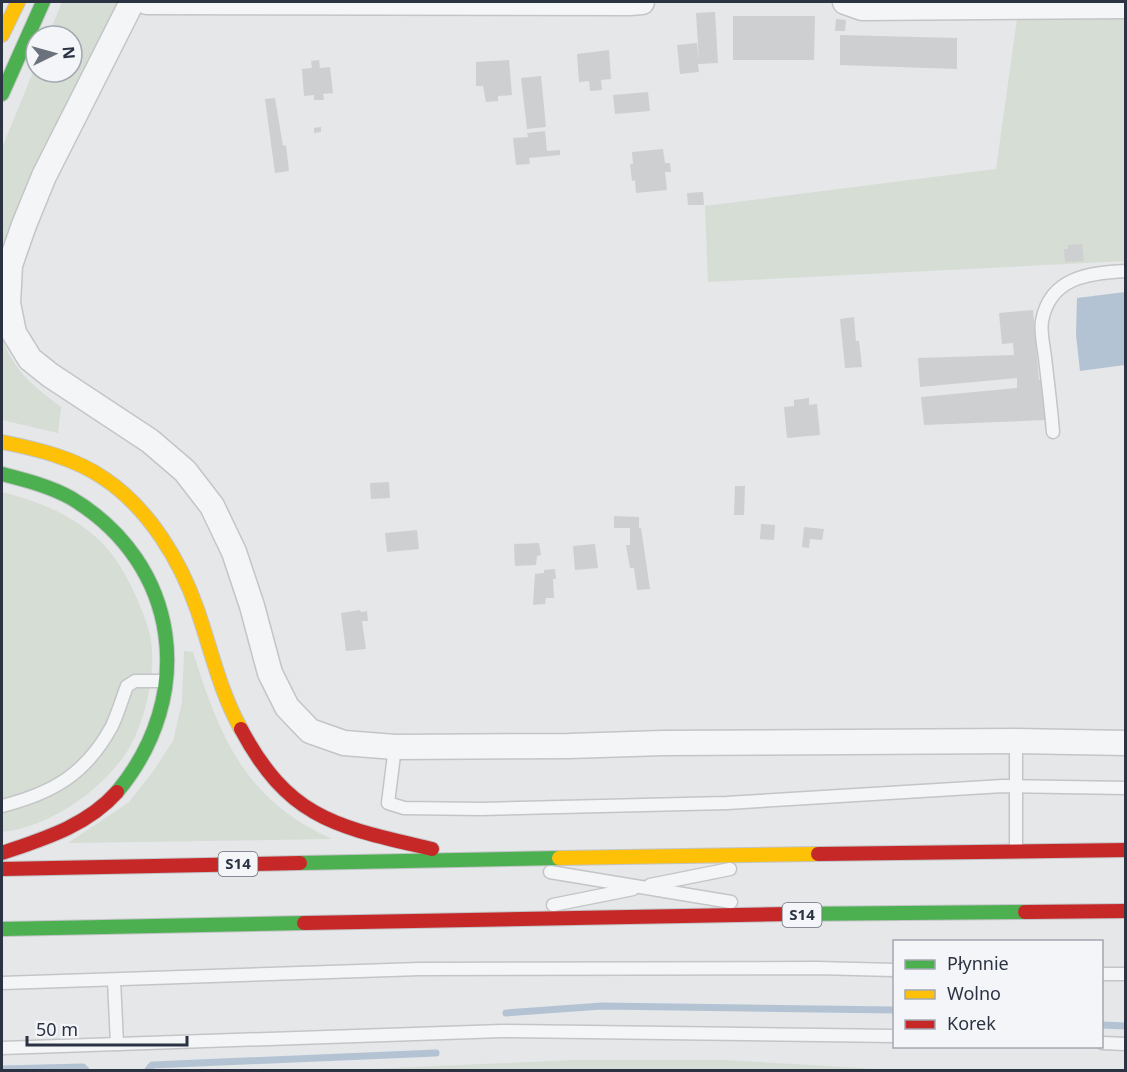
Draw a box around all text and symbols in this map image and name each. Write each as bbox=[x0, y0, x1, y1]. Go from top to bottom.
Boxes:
north arrow bbox=[24, 24, 84, 84]
text: N bbox=[57, 45, 80, 60]
road number: S14 bbox=[218, 852, 258, 876]
road number: S14 bbox=[782, 903, 822, 927]
legend bbox=[893, 940, 1103, 1048]
text: Płynnie bbox=[947, 951, 1009, 975]
text: Wolno bbox=[947, 981, 1001, 1005]
scale bar bbox=[27, 1009, 188, 1047]
text: Korek bbox=[947, 1011, 996, 1035]
text: 50 m bbox=[36, 1017, 78, 1041]

